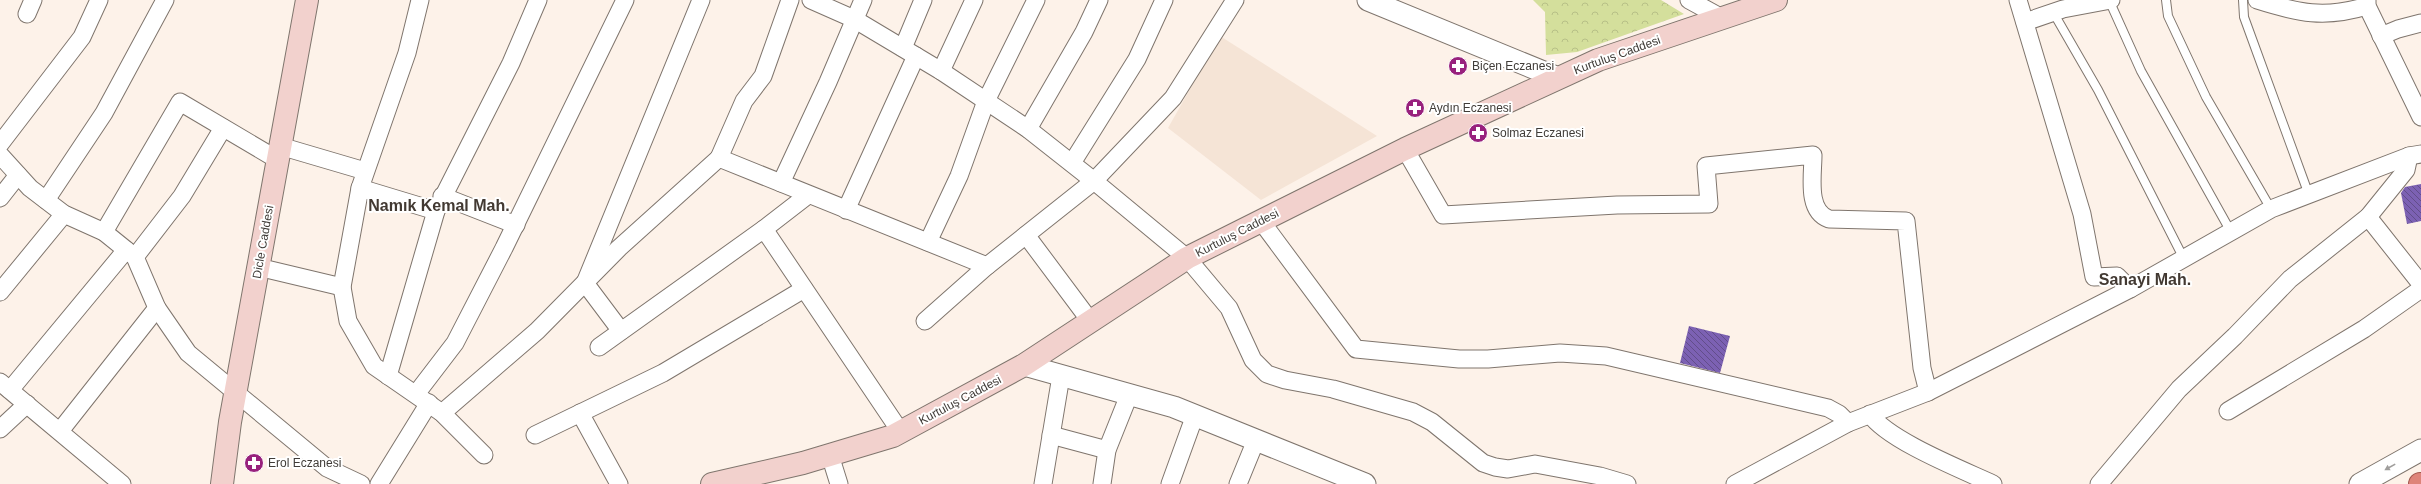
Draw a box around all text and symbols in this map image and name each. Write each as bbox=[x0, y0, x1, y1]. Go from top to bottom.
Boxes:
street label: Kurtuluş Caddesi bbox=[1572, 33, 1662, 77]
pharmacy icon: Biçen Eczanesi bbox=[1447, 55, 1469, 77]
place label: Biçen Eczanesi bbox=[1472, 59, 1554, 73]
pharmacy icon: Aydın Eczanesi bbox=[1404, 97, 1426, 119]
place label: Aydın Eczanesi bbox=[1429, 101, 1512, 115]
pharmacy icon: Solmaz Eczanesi bbox=[1467, 122, 1489, 144]
place label: Solmaz Eczanesi bbox=[1492, 126, 1584, 140]
district label: Namık Kemal Mah. bbox=[368, 197, 510, 214]
street label: Dicle Caddesi bbox=[250, 204, 276, 280]
street label: Kurtuluş Caddesi bbox=[1193, 206, 1281, 260]
district label: Sanayi Mah. bbox=[2099, 271, 2191, 288]
street label: Kurtuluş Caddesi bbox=[916, 372, 1004, 428]
pharmacy icon: Erol Eczanesi bbox=[243, 452, 265, 474]
place label: Erol Eczanesi bbox=[268, 456, 341, 470]
one-way arrow bbox=[2384, 464, 2396, 470]

